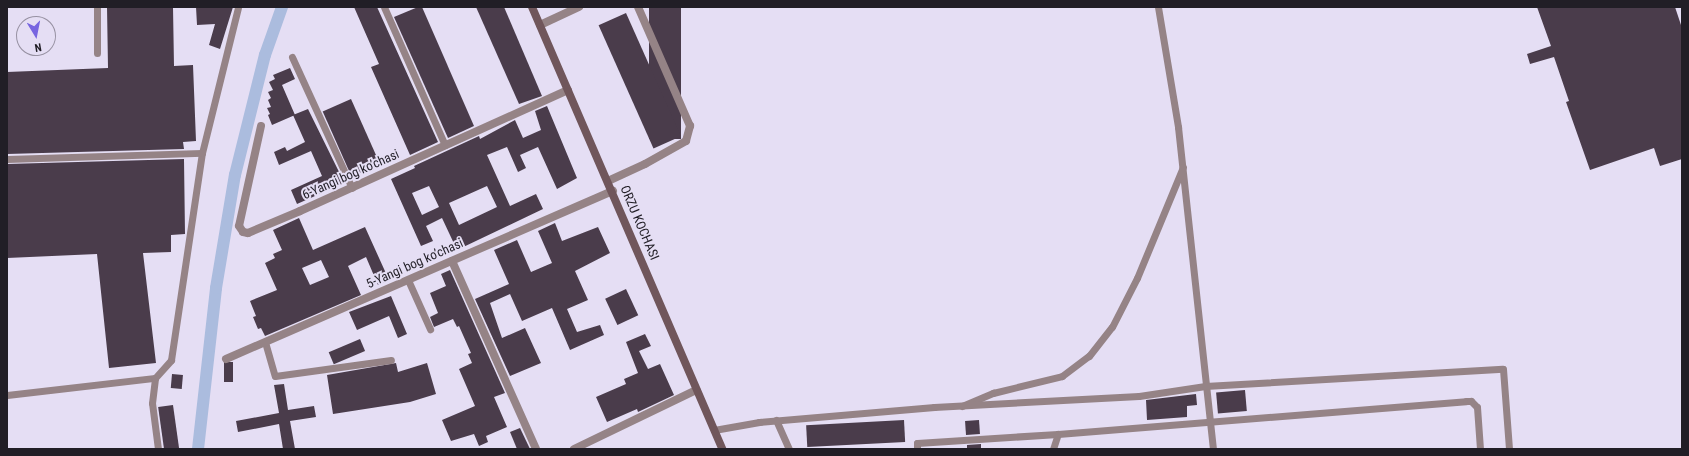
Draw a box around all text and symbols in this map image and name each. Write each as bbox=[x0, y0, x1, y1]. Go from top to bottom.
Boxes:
north arrow bbox=[16, 16, 56, 56]
text: N bbox=[34, 40, 42, 54]
street label: 6-Yangi bog koʼchasi bbox=[300, 147, 402, 203]
street label: ORZU KOCHASI bbox=[616, 183, 662, 263]
street label: 5-Yangi bog koʼchasi bbox=[364, 236, 466, 292]

